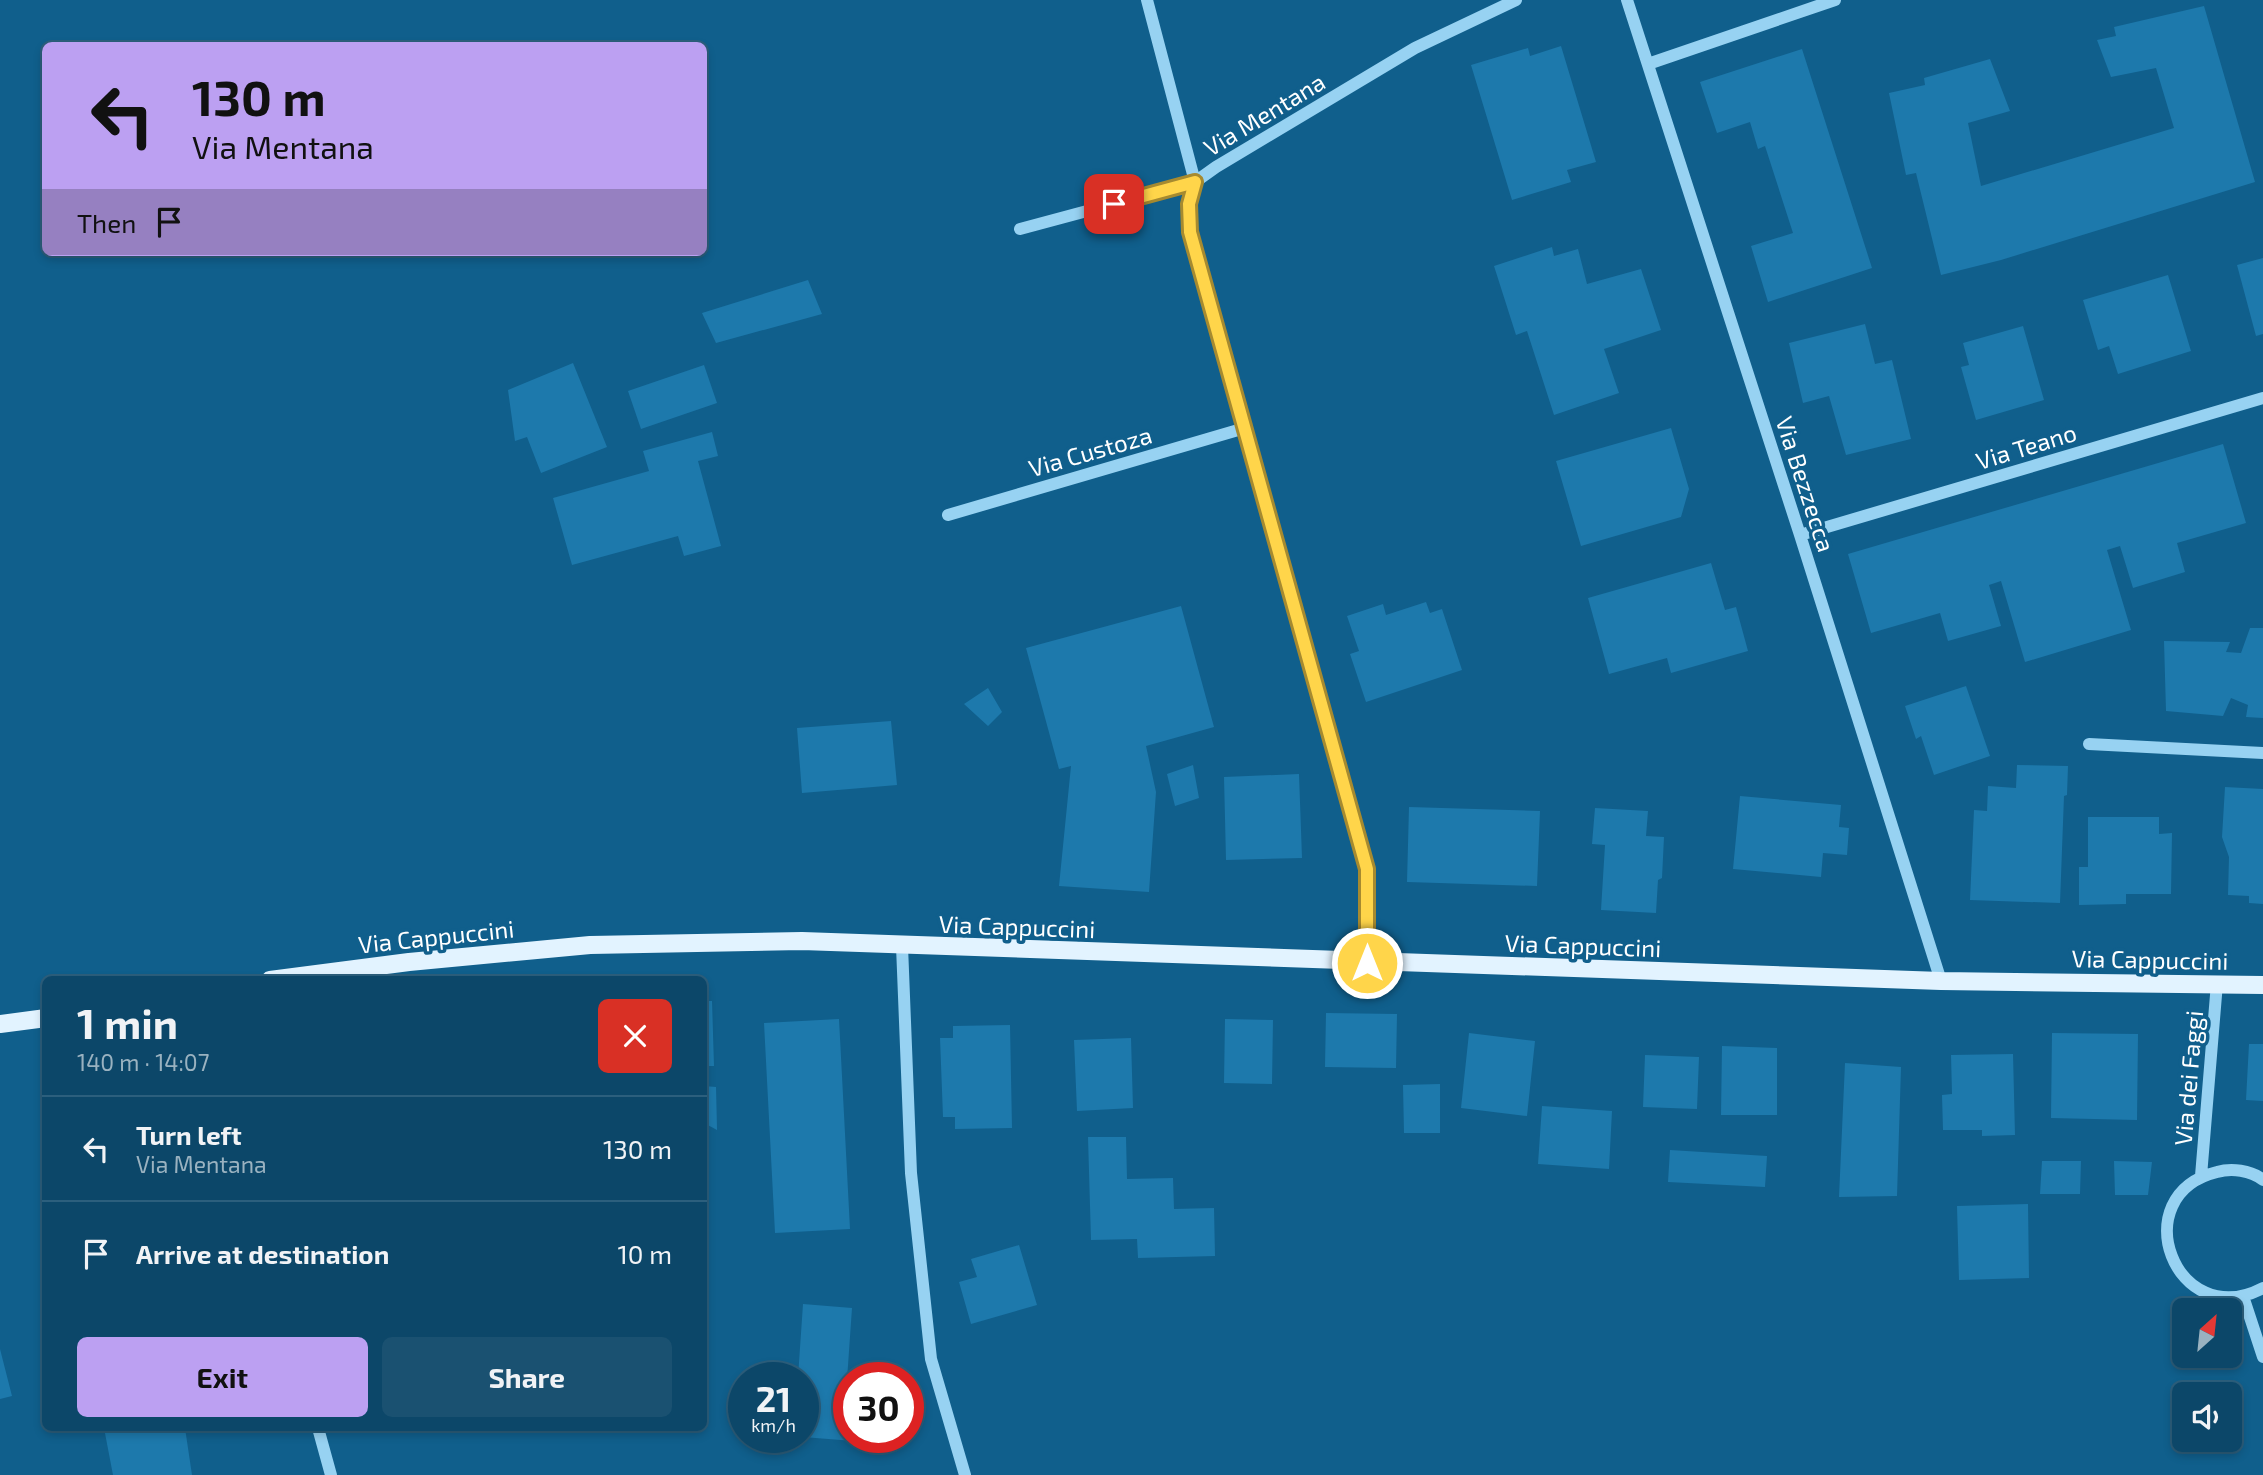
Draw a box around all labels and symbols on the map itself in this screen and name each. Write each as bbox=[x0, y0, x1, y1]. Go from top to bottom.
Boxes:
street label: Via Mentana bbox=[1198, 66, 1330, 162]
pin bbox=[1084, 174, 1144, 234]
street label: Via Bezzecca bbox=[1770, 413, 1842, 555]
street label: Via Teano bbox=[1972, 417, 2080, 475]
street label: Via Custoza bbox=[1025, 420, 1155, 482]
street label: Via Cappuccini bbox=[938, 909, 1096, 943]
street label: Via Cappuccini bbox=[357, 913, 515, 959]
position arrow bbox=[1330, 926, 1404, 1000]
street label: Via Cappuccini bbox=[1504, 928, 1662, 962]
street label: Via Cappuccini bbox=[2071, 943, 2229, 975]
street label: Via dei Faggi bbox=[2168, 1009, 2208, 1147]
north arrow bbox=[2172, 1298, 2242, 1368]
speed limit sign: 30 bbox=[833, 1362, 924, 1453]

